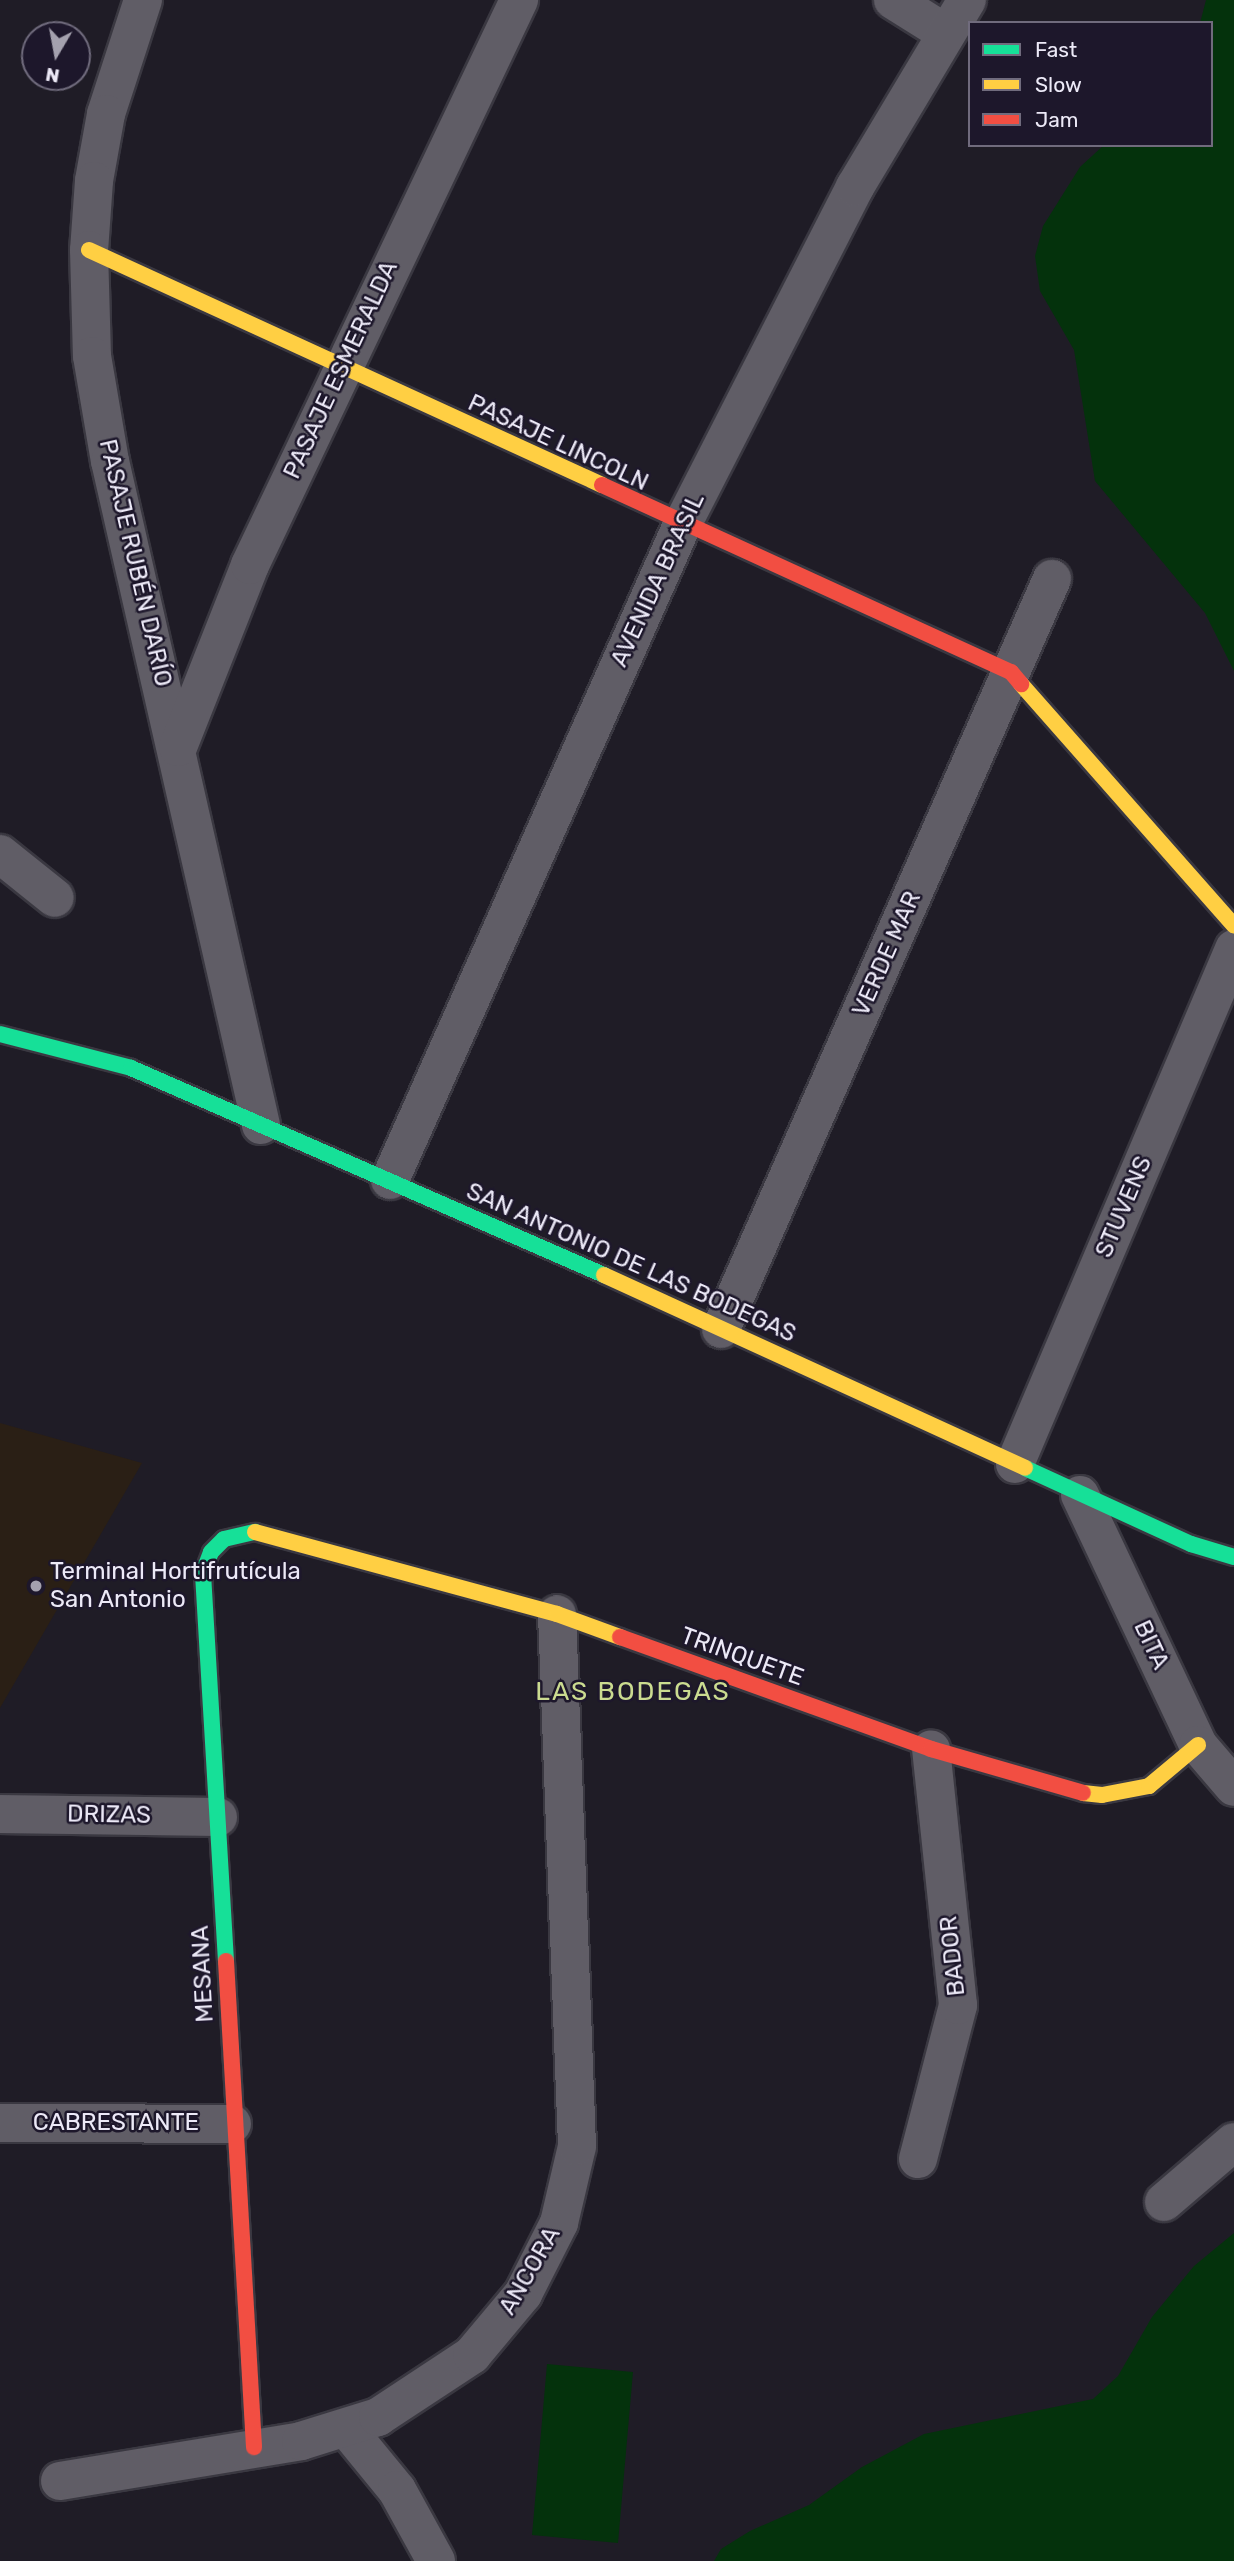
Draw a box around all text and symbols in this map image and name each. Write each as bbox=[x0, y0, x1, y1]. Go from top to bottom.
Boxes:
north arrow bbox=[21, 21, 91, 91]
legend bbox=[968, 21, 1213, 147]
text: Fast bbox=[1035, 37, 1077, 62]
text: N bbox=[44, 63, 61, 88]
text: Slow bbox=[1035, 72, 1082, 97]
text: Jam bbox=[1035, 107, 1079, 132]
street label: PASAJE ESMERALDA bbox=[278, 256, 404, 484]
street label: PASAJE LINCOLN bbox=[463, 389, 653, 497]
street label: PASAJE RUBÉN DARÍO bbox=[93, 437, 177, 689]
street label: AVENIDA BRASIL bbox=[605, 488, 711, 672]
street label: VERDE MAR bbox=[847, 887, 927, 1021]
street label: STUVENS bbox=[1090, 1152, 1158, 1262]
street label: SAN ANTONIO DE LAS BODEGAS bbox=[461, 1177, 801, 1349]
place label: Terminal Hortifrutícula San Antonio bbox=[50, 1558, 301, 1614]
marker: Terminal Hortifrutícula San Antonio bbox=[28, 1578, 44, 1594]
street label: BITA bbox=[1127, 1616, 1175, 1674]
street label: TRINQUETE bbox=[677, 1621, 807, 1693]
district label: LAS BODEGAS bbox=[537, 1676, 729, 1708]
street label: DRIZAS bbox=[67, 1800, 151, 1830]
street label: BADOR bbox=[934, 1915, 972, 1997]
street label: MESANA bbox=[186, 1925, 220, 2023]
street label: CABRESTANTE bbox=[33, 2109, 199, 2137]
street label: ANCORA bbox=[493, 2222, 567, 2320]

